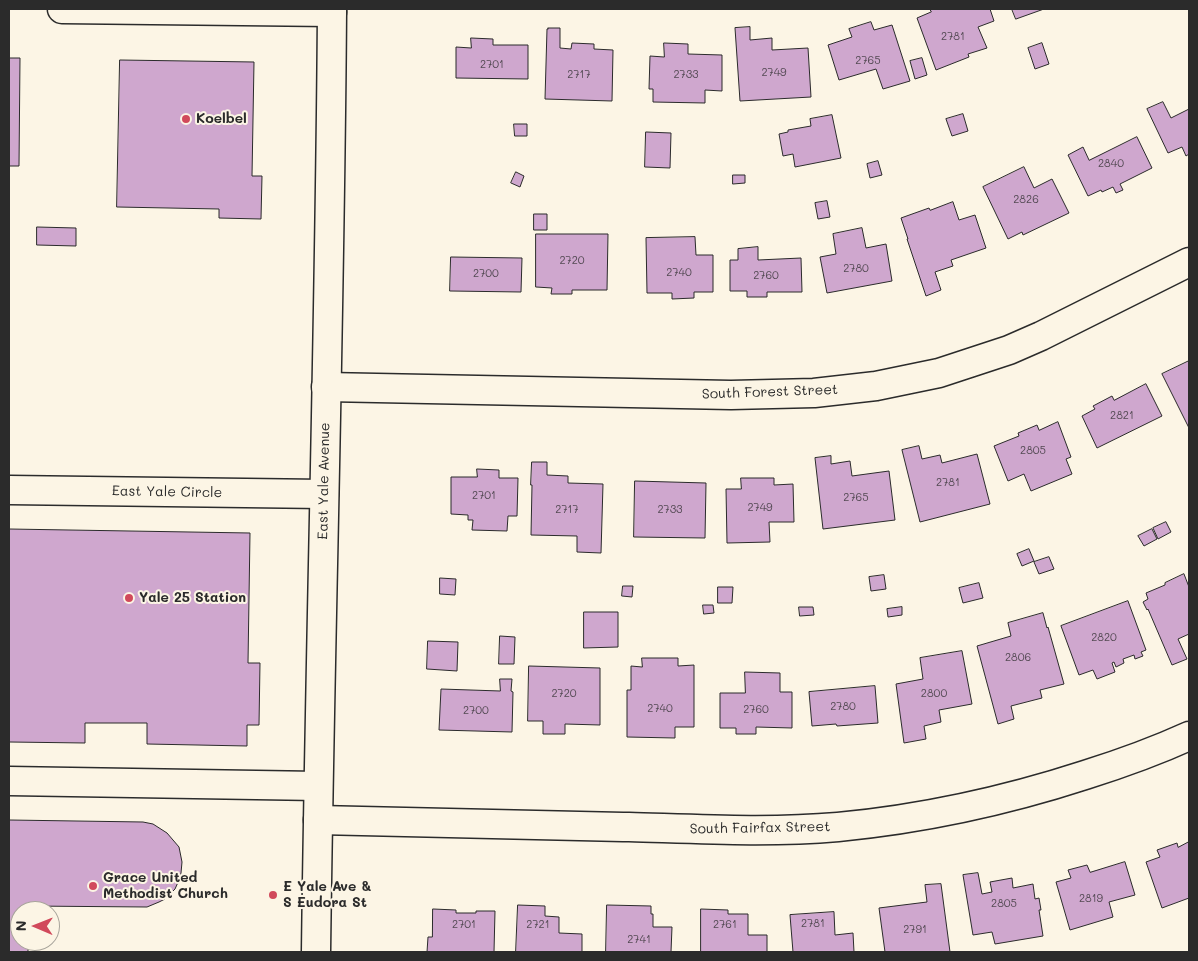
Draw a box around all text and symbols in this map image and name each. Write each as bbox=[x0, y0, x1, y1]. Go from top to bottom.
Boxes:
house number: 2781 bbox=[941, 30, 965, 44]
house number: 2765 bbox=[855, 54, 881, 68]
house number: 2701 bbox=[480, 58, 504, 72]
house number: 2749 bbox=[761, 66, 787, 80]
house number: 2717 bbox=[567, 68, 591, 82]
house number: 2733 bbox=[673, 68, 699, 82]
place label: Koelbel bbox=[196, 111, 247, 127]
marker: Koelbel bbox=[180, 113, 192, 125]
house number: 2840 bbox=[1098, 157, 1124, 171]
house number: 2826 bbox=[1013, 193, 1039, 207]
house number: 2720 bbox=[559, 254, 585, 268]
house number: 2780 bbox=[843, 262, 869, 276]
house number: 2740 bbox=[666, 266, 692, 280]
house number: 2700 bbox=[473, 267, 499, 281]
house number: 2760 bbox=[753, 269, 779, 283]
street label: South Forest Street bbox=[702, 381, 838, 403]
house number: 2821 bbox=[1110, 409, 1134, 423]
street label: East Yale Avenue bbox=[315, 422, 333, 540]
house number: 2805 bbox=[1020, 444, 1046, 458]
house number: 2781 bbox=[936, 476, 960, 490]
street label: East Yale Circle bbox=[112, 483, 222, 501]
house number: 2701 bbox=[472, 489, 496, 503]
house number: 2765 bbox=[843, 491, 869, 505]
house number: 2749 bbox=[747, 501, 773, 515]
house number: 2717 bbox=[555, 503, 579, 517]
house number: 2733 bbox=[657, 503, 683, 517]
place label: Yale 25 Station bbox=[139, 590, 246, 606]
marker: Yale 25 Station bbox=[123, 592, 135, 604]
house number: 2820 bbox=[1091, 631, 1117, 645]
house number: 2806 bbox=[1005, 651, 1031, 665]
house number: 2720 bbox=[551, 687, 577, 701]
house number: 2800 bbox=[921, 687, 947, 701]
house number: 2780 bbox=[830, 700, 856, 714]
house number: 2740 bbox=[647, 702, 673, 716]
house number: 2760 bbox=[743, 703, 769, 717]
house number: 2700 bbox=[463, 704, 489, 718]
street label: South Fairfax Street bbox=[690, 818, 830, 838]
place label: Grace United Methodist Church bbox=[103, 870, 228, 902]
place label: E Yale Ave & S Eudora St bbox=[283, 879, 372, 912]
marker: Grace United Methodist Church bbox=[87, 880, 99, 892]
marker: E Yale Ave & S Eudora St bbox=[267, 889, 279, 901]
house number: 2819 bbox=[1079, 892, 1103, 906]
house number: 2805 bbox=[991, 897, 1017, 911]
north arrow bbox=[10, 901, 60, 951]
house number: 2781 bbox=[801, 917, 825, 931]
house number: 2701 bbox=[452, 918, 476, 932]
house number: 2721 bbox=[526, 918, 550, 932]
house number: 2761 bbox=[713, 918, 737, 932]
text: N bbox=[11, 920, 30, 931]
house number: 2791 bbox=[903, 923, 927, 937]
house number: 2741 bbox=[627, 933, 651, 947]

